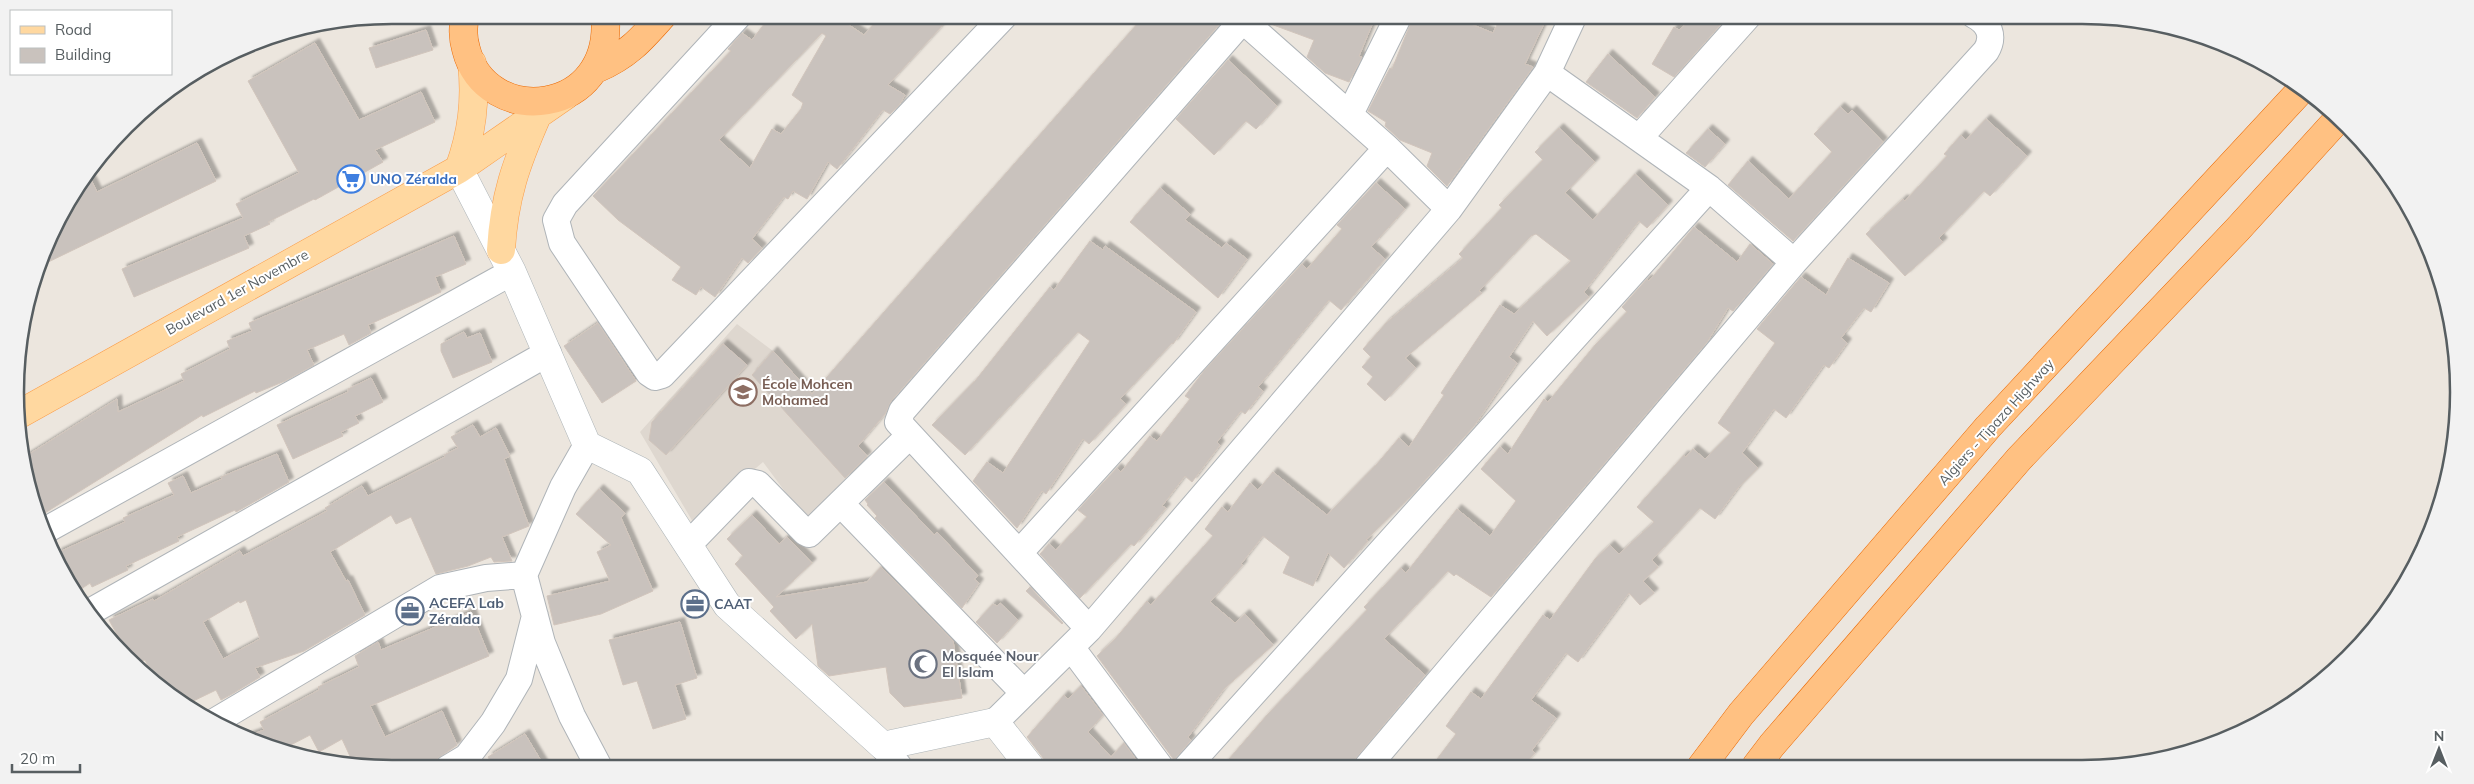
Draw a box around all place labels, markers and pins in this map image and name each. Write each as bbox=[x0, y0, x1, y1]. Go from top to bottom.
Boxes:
supermarket icon: UNO Zéralda bbox=[336, 164, 366, 194]
place label: UNO Zéralda bbox=[370, 170, 457, 188]
place label: École Mohcen Mohamed bbox=[762, 375, 853, 409]
school or university icon: École Mohcen Mohamed bbox=[728, 377, 758, 407]
office icon: CAAT bbox=[680, 589, 710, 619]
place label: ACEFA Lab Zéralda bbox=[429, 594, 504, 628]
place label: CAAT bbox=[714, 595, 752, 613]
office icon: ACEFA Lab Zéralda bbox=[395, 596, 425, 626]
place label: Mosquée Nour El Islam bbox=[942, 647, 1039, 681]
mosque icon: Mosquée Nour El Islam bbox=[908, 649, 938, 679]

